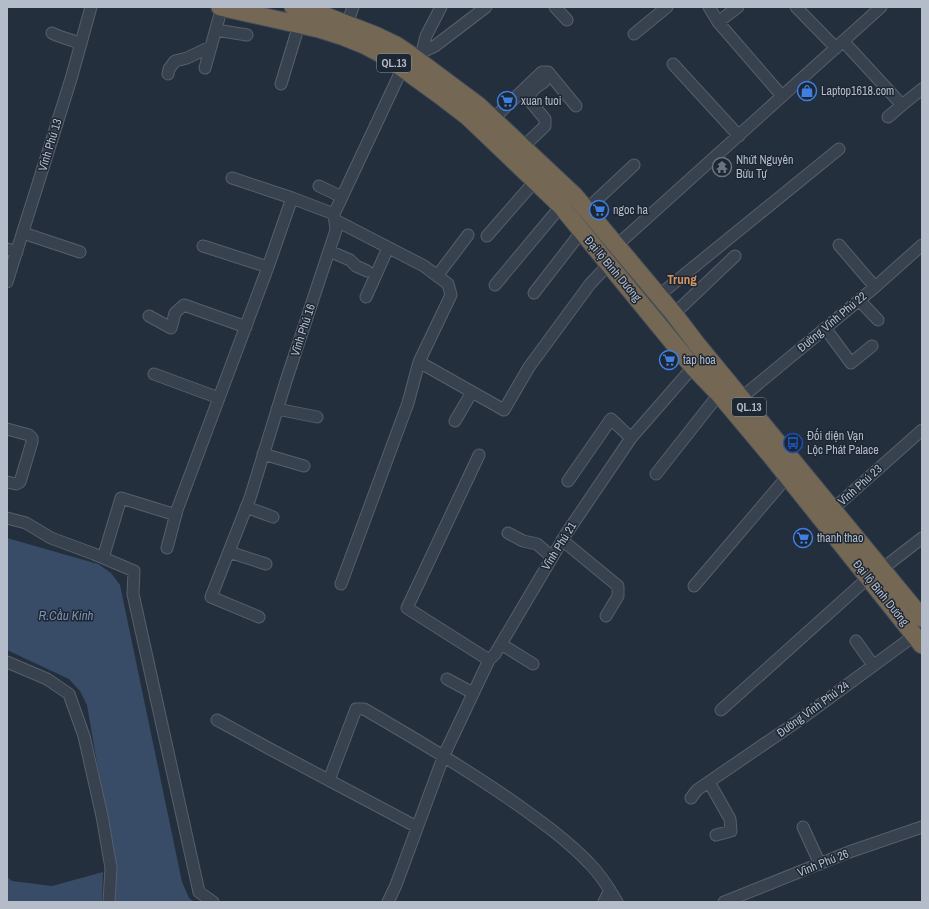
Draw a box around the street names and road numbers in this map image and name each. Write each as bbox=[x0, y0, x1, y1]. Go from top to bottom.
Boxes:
road number: QL.13 bbox=[377, 54, 411, 72]
street label: Vĩnh Phú 13 bbox=[34, 117, 66, 173]
street label: Đại lộ Bình Dương bbox=[581, 233, 645, 305]
street label: Đường Vĩnh Phú 22 bbox=[794, 288, 870, 356]
street label: Vĩnh Phú 16 bbox=[287, 302, 319, 358]
road number: QL.13 bbox=[732, 398, 766, 416]
street label: Vĩnh Phú 23 bbox=[835, 461, 885, 509]
street label: Vĩnh Phú 21 bbox=[538, 518, 580, 573]
street label: Đại lộ Bình Dương bbox=[849, 557, 913, 630]
street label: Đường Vĩnh Phú 24 bbox=[774, 677, 853, 741]
street label: Vĩnh Phú 26 bbox=[795, 845, 851, 881]

